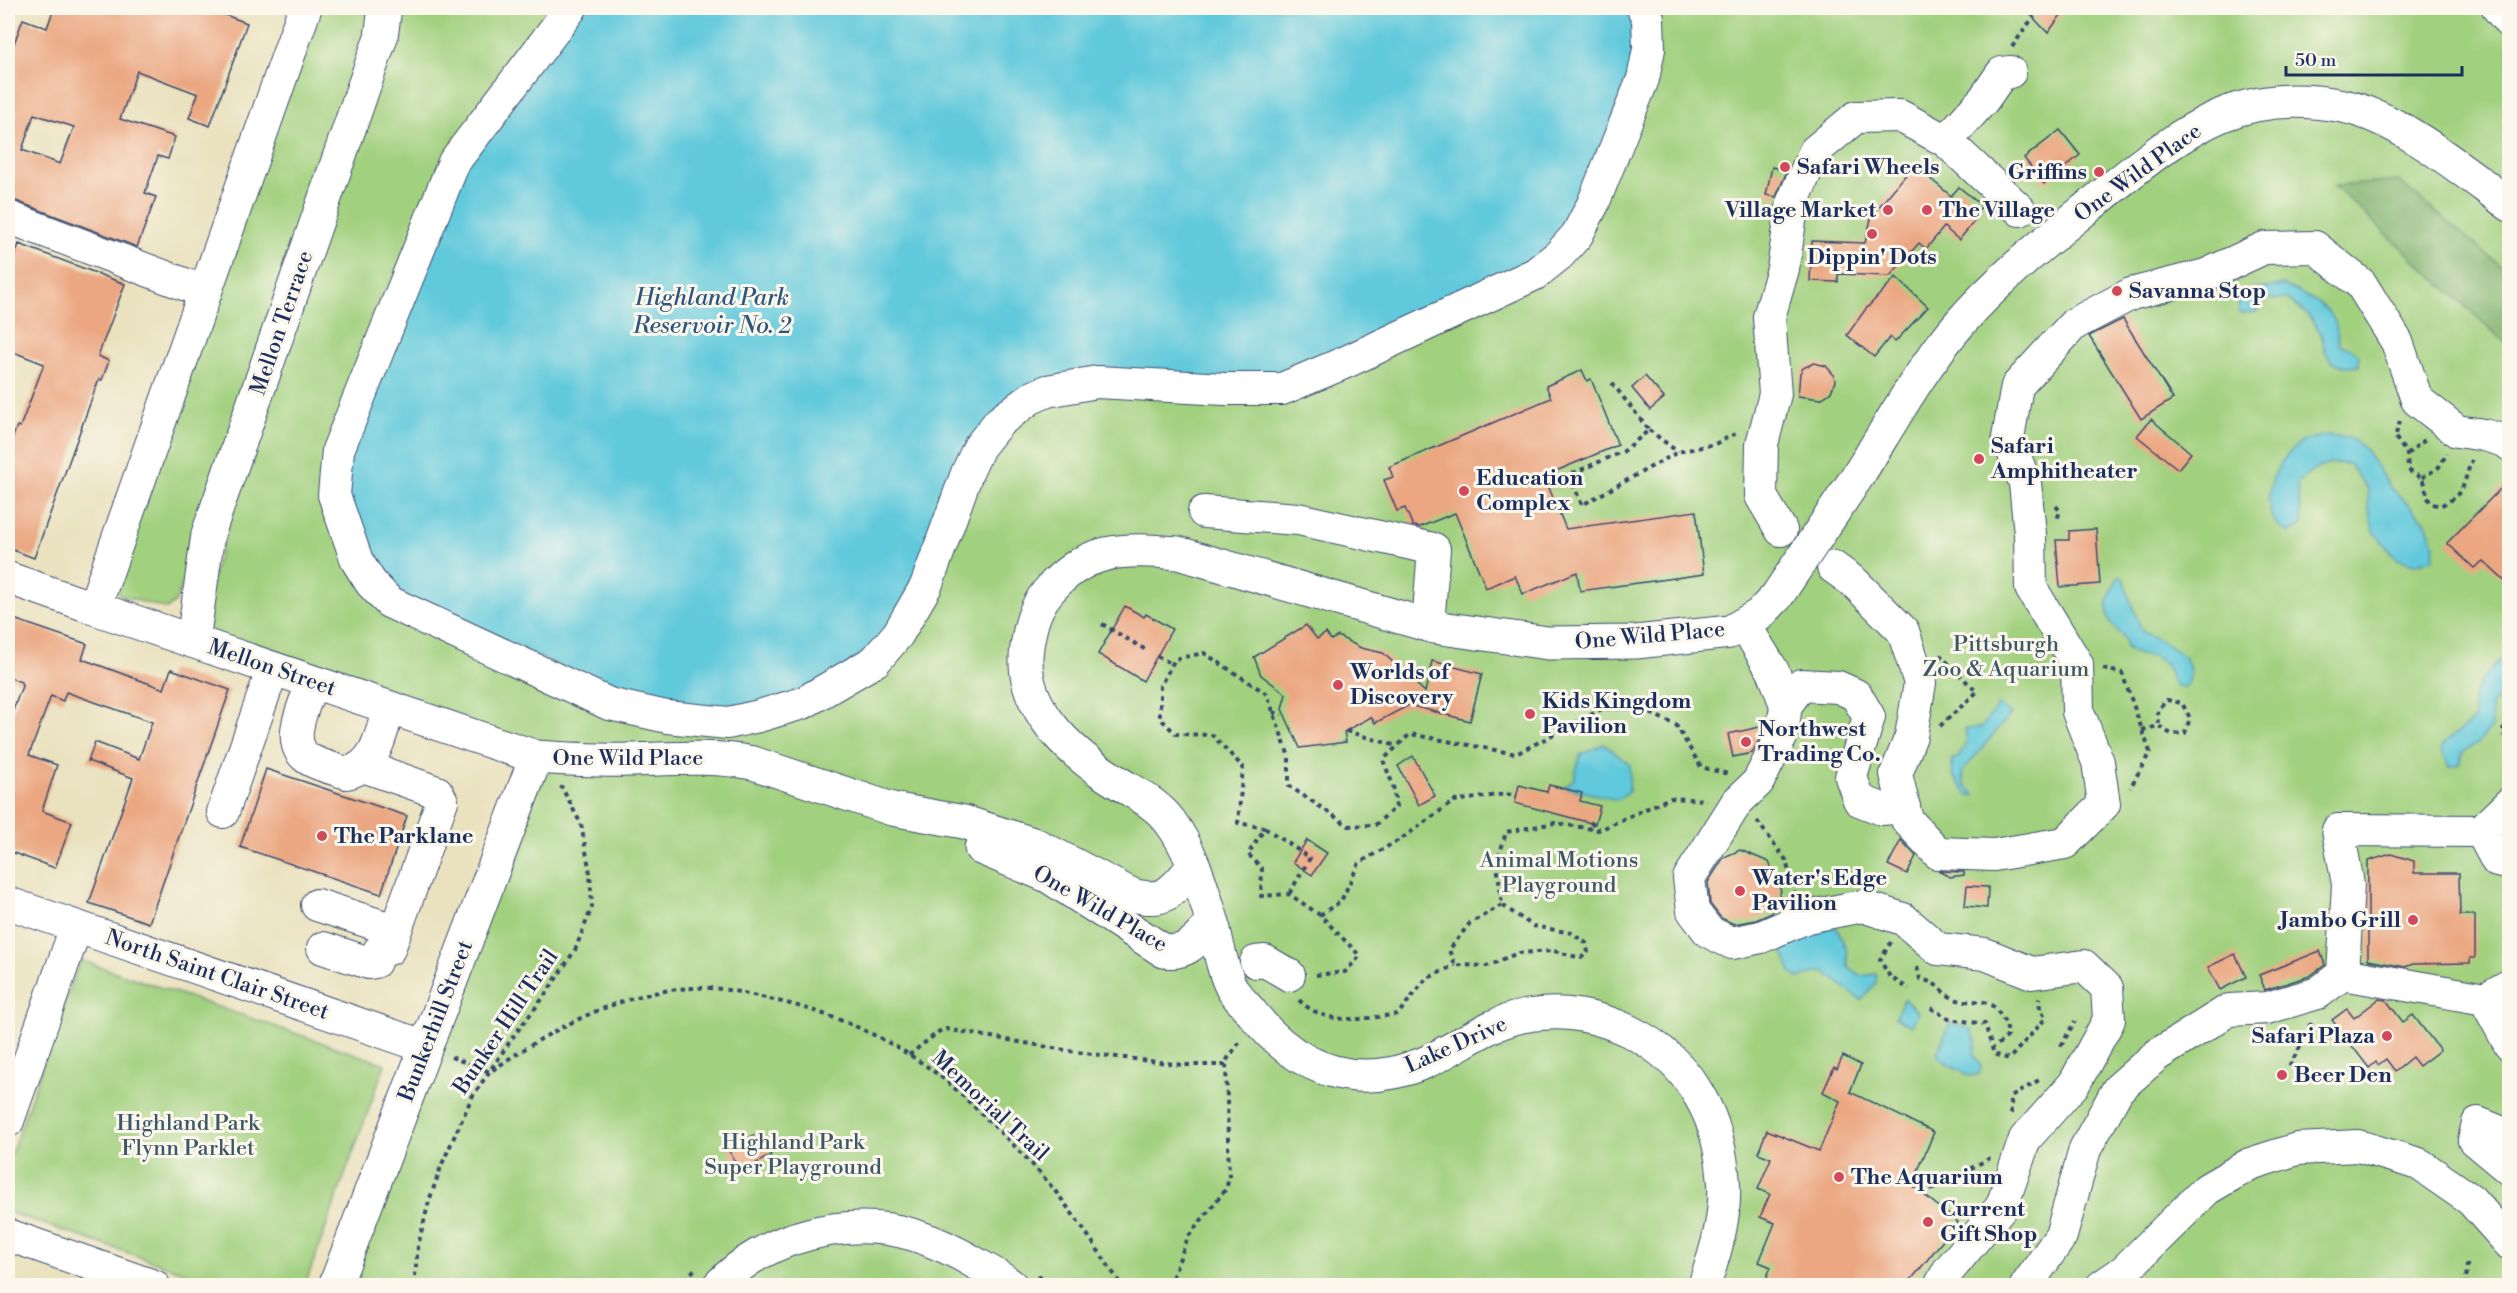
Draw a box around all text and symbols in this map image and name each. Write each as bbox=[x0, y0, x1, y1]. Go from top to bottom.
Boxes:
scale bar bbox=[2286, 39, 2462, 77]
text: 50 m bbox=[2295, 49, 2337, 72]
street label: One Wild Place bbox=[2069, 118, 2207, 228]
place label: Safari Wheels bbox=[1797, 154, 1940, 181]
place label: Griffins bbox=[2008, 159, 2087, 186]
marker: Safari Wheels bbox=[1778, 160, 1792, 174]
marker: Griffins bbox=[2092, 165, 2106, 179]
place label: Village Market bbox=[1724, 197, 1876, 224]
place label: The Village bbox=[1939, 197, 2055, 224]
marker: Village Market bbox=[1881, 203, 1895, 217]
marker: The Village bbox=[1920, 203, 1934, 217]
marker: Dippin' Dots bbox=[1865, 227, 1879, 241]
place label: Dippin' Dots bbox=[1807, 244, 1937, 271]
street label: Mellon Terrace bbox=[245, 247, 319, 399]
place label: Savanna Stop bbox=[2129, 278, 2266, 305]
water label: Highland Park Reservoir No. 2 bbox=[632, 283, 792, 341]
marker: Savanna Stop bbox=[2110, 284, 2124, 298]
place label: Safari Amphitheater bbox=[1990, 433, 2138, 485]
marker: Safari Amphitheater bbox=[1972, 452, 1986, 466]
place label: Education Complex bbox=[1476, 465, 1584, 517]
marker: Education Complex bbox=[1457, 484, 1471, 498]
street label: One Wild Place bbox=[1574, 616, 1726, 656]
park label: Pittsburgh Zoo & Aquarium bbox=[1923, 631, 2089, 683]
street label: Mellon Street bbox=[205, 634, 340, 703]
place label: Worlds of Discovery bbox=[1349, 659, 1454, 711]
marker: Worlds of Discovery bbox=[1331, 678, 1345, 692]
place label: Kids Kingdom Pavilion bbox=[1542, 688, 1691, 740]
marker: Kids Kingdom Pavilion bbox=[1523, 707, 1537, 721]
place label: Northwest Trading Co. bbox=[1758, 716, 1881, 768]
marker: Northwest Trading Co. bbox=[1739, 735, 1753, 749]
street label: One Wild Place bbox=[553, 745, 703, 772]
place label: The Parklane bbox=[334, 823, 474, 850]
marker: The Parklane bbox=[315, 829, 329, 843]
park label: Animal Motions Playground bbox=[1479, 847, 1638, 899]
street label: One Wild Place bbox=[1028, 860, 1172, 958]
place label: Water's Edge Pavilion bbox=[1751, 865, 1887, 917]
marker: Water's Edge Pavilion bbox=[1733, 884, 1747, 898]
place label: Jambo Grill bbox=[2277, 907, 2401, 934]
marker: Jambo Grill bbox=[2406, 913, 2420, 927]
street label: North Saint Clair Street bbox=[102, 924, 332, 1026]
street label: Bunkerhill Street bbox=[393, 936, 479, 1106]
street label: Bunker Hill Trail bbox=[447, 944, 565, 1100]
street label: Lake Drive bbox=[1401, 1011, 1511, 1079]
place label: Safari Plaza bbox=[2252, 1023, 2376, 1050]
marker: Safari Plaza bbox=[2380, 1029, 2394, 1043]
street label: Memorial Trail bbox=[926, 1045, 1055, 1168]
place label: Beer Den bbox=[2294, 1062, 2392, 1089]
marker: Beer Den bbox=[2275, 1068, 2289, 1082]
park label: Highland Park Flynn Parklet bbox=[117, 1110, 261, 1162]
park label: Highland Park Super Playground bbox=[704, 1129, 882, 1181]
place label: The Aquarium bbox=[1851, 1164, 2003, 1191]
marker: The Aquarium bbox=[1832, 1170, 1846, 1184]
place label: Current Gift Shop bbox=[1940, 1196, 2037, 1248]
marker: Current Gift Shop bbox=[1921, 1215, 1935, 1229]

